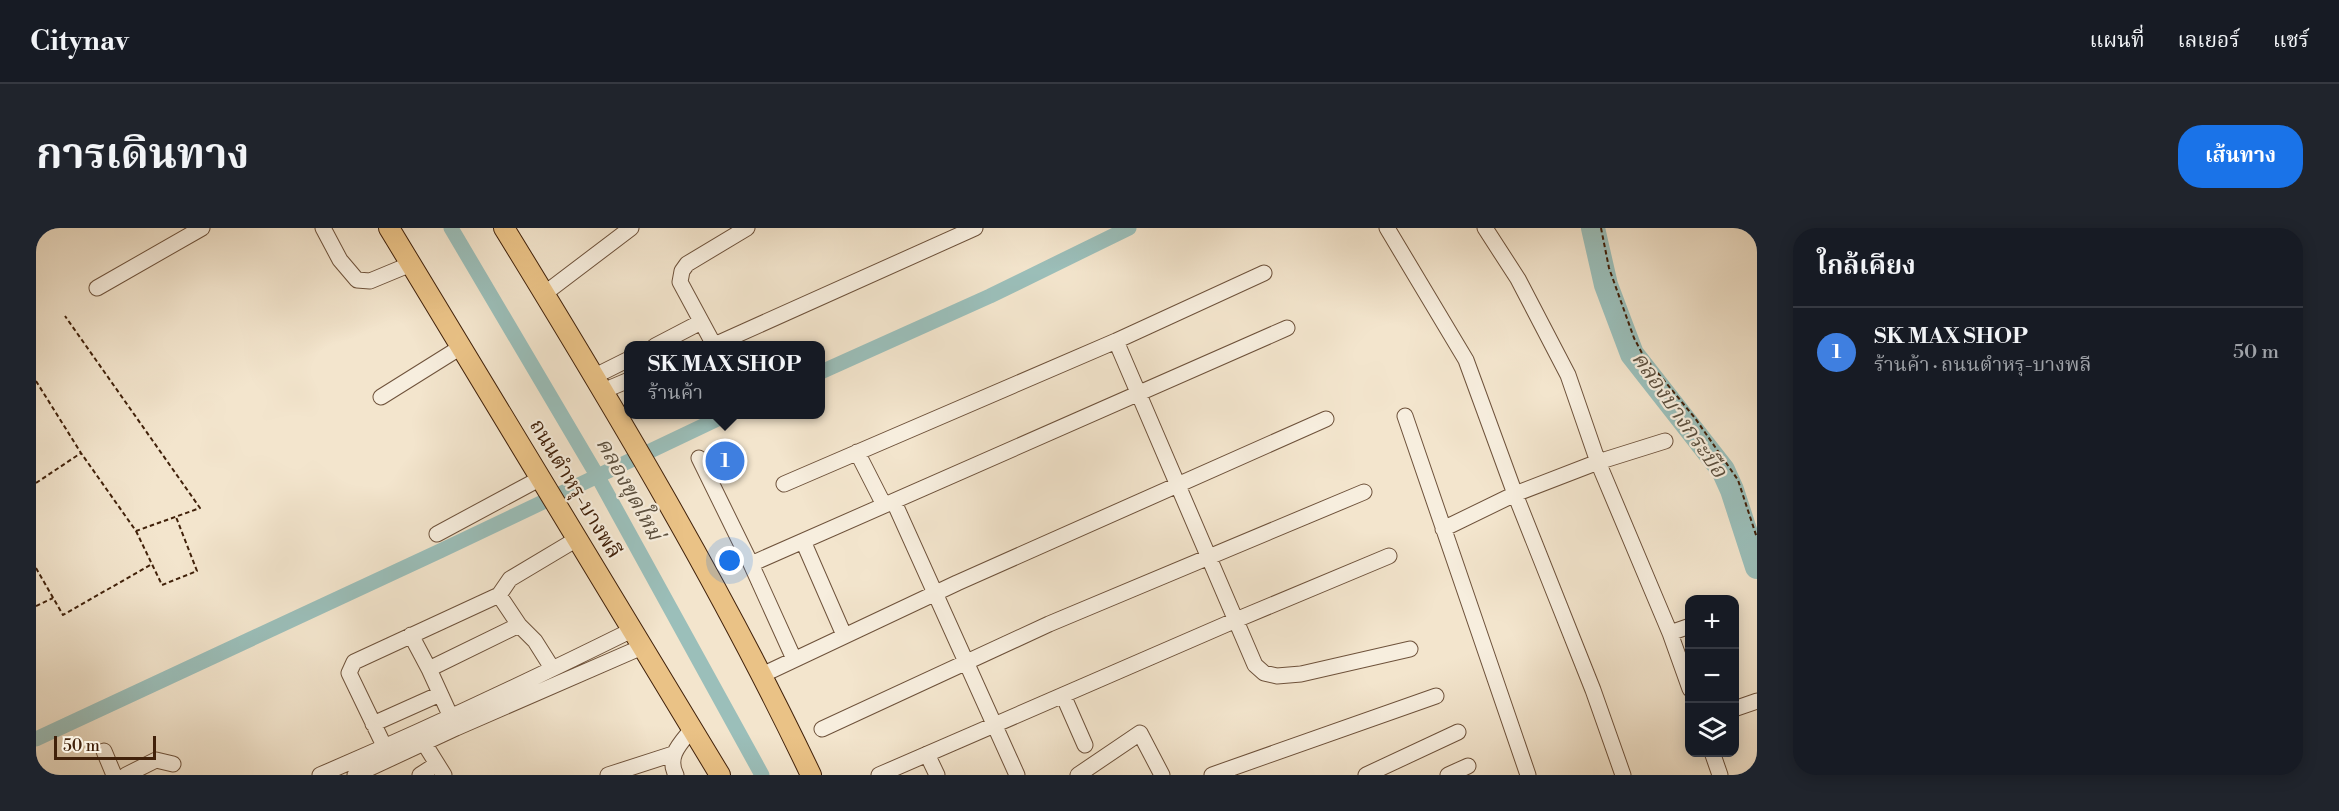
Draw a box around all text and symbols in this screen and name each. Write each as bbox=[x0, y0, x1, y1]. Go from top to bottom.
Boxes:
text: Citynav bbox=[30, 24, 129, 59]
text: แผนที่ bbox=[2090, 28, 2145, 54]
text: เลเยอร์ bbox=[2178, 28, 2240, 54]
text: แชร์ bbox=[2273, 28, 2309, 54]
button: เส้นทาง bbox=[2178, 125, 2303, 188]
text: การเดินทาง bbox=[36, 129, 249, 182]
text: ใกล้เคียง bbox=[1817, 250, 1916, 282]
text: SK MAX SHOP bbox=[1874, 323, 2028, 350]
text: 1 bbox=[1832, 340, 1841, 365]
text: 50 m bbox=[2233, 340, 2279, 365]
popup bbox=[624, 341, 825, 419]
water label: คลองบางกระบือ bbox=[1626, 347, 1733, 484]
text: SK MAX SHOP bbox=[648, 351, 801, 378]
text: ร้านค้า · ถนนตำหรุ-บางพลี bbox=[1874, 353, 2091, 378]
text: ร้านค้า bbox=[648, 381, 703, 406]
street label: ถนนตำหรุ-บางพลี bbox=[523, 415, 627, 563]
water label: คลองขุดใหม่ bbox=[590, 431, 672, 548]
pin: 1 bbox=[706, 438, 744, 484]
your location bbox=[715, 546, 744, 575]
map controls bbox=[1685, 595, 1739, 757]
button: + bbox=[1685, 595, 1739, 649]
button: − bbox=[1685, 649, 1739, 703]
button: layers bbox=[1685, 703, 1739, 757]
scale bar bbox=[54, 733, 156, 760]
text: 50 m bbox=[63, 736, 100, 756]

